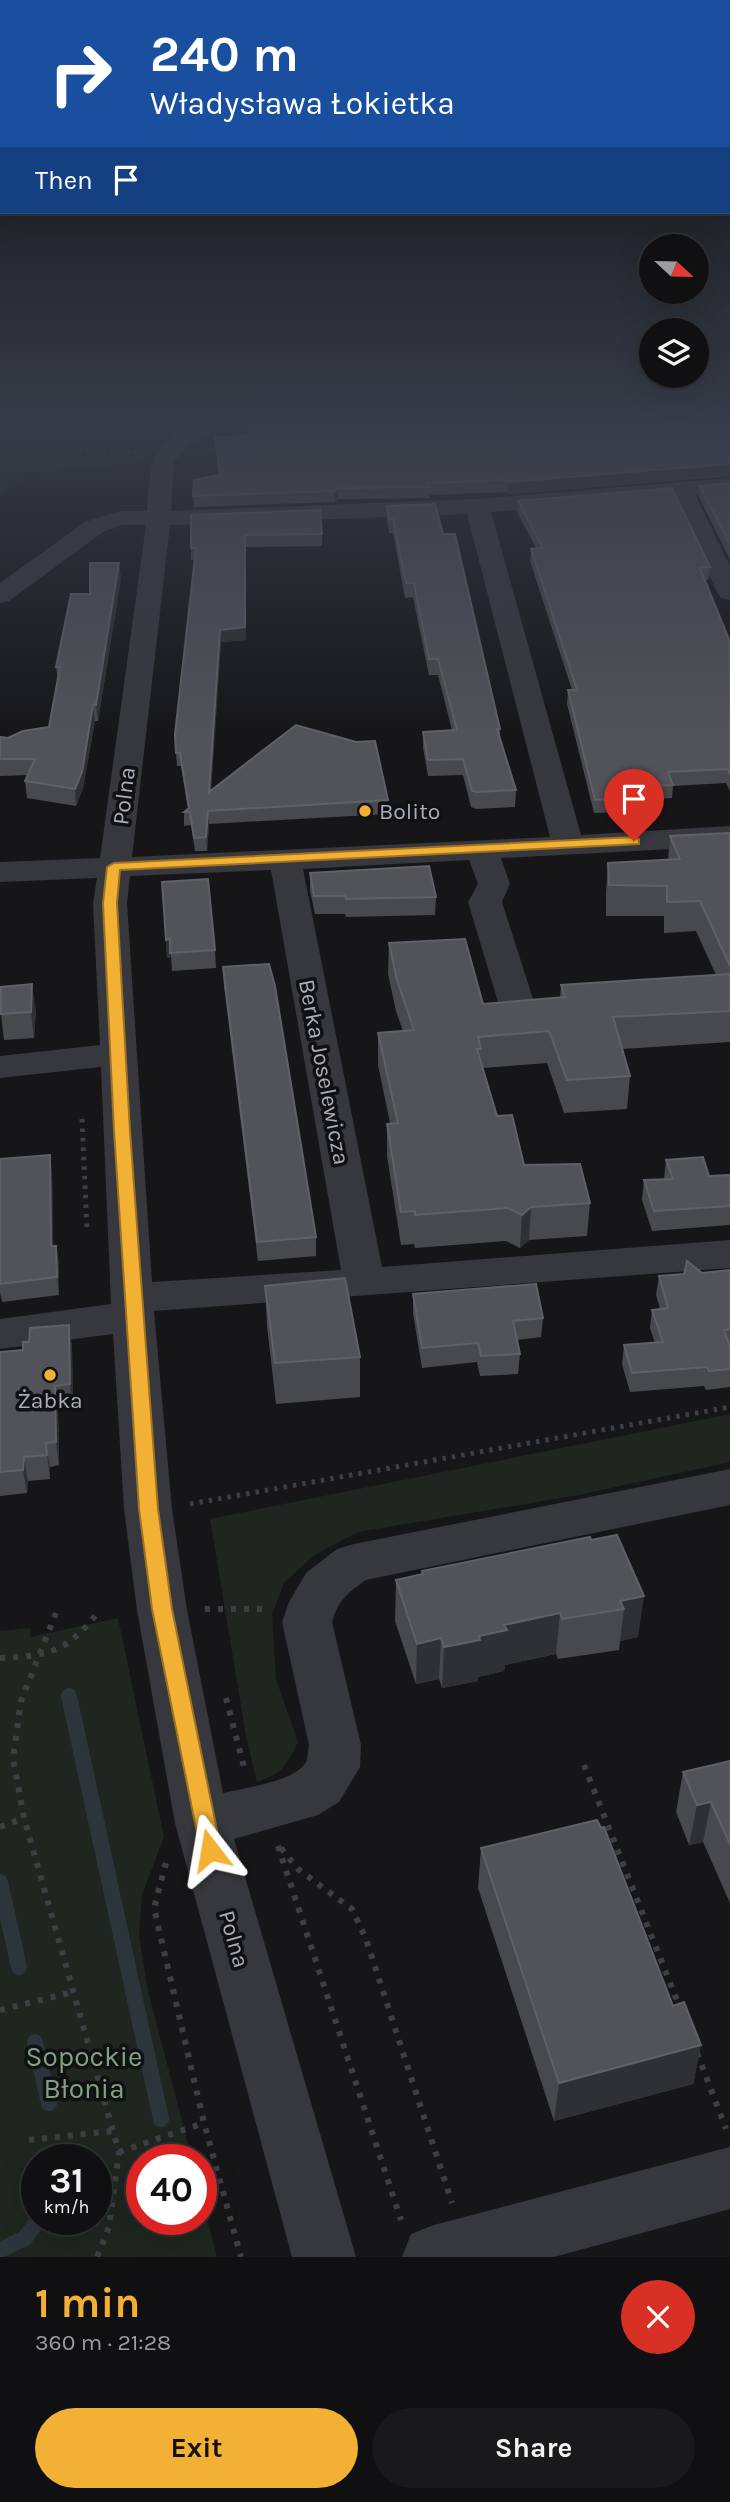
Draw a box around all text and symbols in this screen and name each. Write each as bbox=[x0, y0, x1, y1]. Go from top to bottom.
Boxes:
text: 240 m bbox=[150, 26, 299, 83]
icon: right bbox=[35, 28, 126, 119]
text: Władysława Łokietka bbox=[150, 85, 455, 122]
icon: arrive bbox=[107, 161, 145, 199]
text: Then bbox=[35, 165, 93, 196]
north arrow bbox=[639, 234, 709, 304]
map controls bbox=[639, 234, 709, 388]
button: layers bbox=[639, 318, 709, 388]
street label: Polna bbox=[107, 765, 141, 827]
pin bbox=[604, 769, 664, 841]
icon: arrive bbox=[615, 780, 653, 818]
place label: Bolito bbox=[379, 798, 440, 825]
marker: Bolito bbox=[357, 803, 373, 819]
street label: Berka Joselewicza bbox=[293, 977, 355, 1167]
marker: Żabka bbox=[42, 1367, 58, 1383]
place label: Żabka bbox=[17, 1387, 83, 1414]
position arrow bbox=[173, 1813, 247, 1887]
street label: Polna bbox=[213, 1907, 255, 1971]
park label: Sopockie Błonia bbox=[26, 2040, 142, 2105]
speed limit sign: 40 bbox=[126, 2144, 217, 2235]
text: 31 bbox=[49, 2160, 84, 2201]
text: km/h bbox=[44, 2196, 89, 2218]
text: 1 min bbox=[35, 2278, 140, 2328]
button: close bbox=[621, 2280, 695, 2354]
text: 360 m · 21:28 bbox=[35, 2329, 171, 2356]
button: Exit bbox=[35, 2408, 358, 2488]
button: Share bbox=[372, 2408, 695, 2488]

